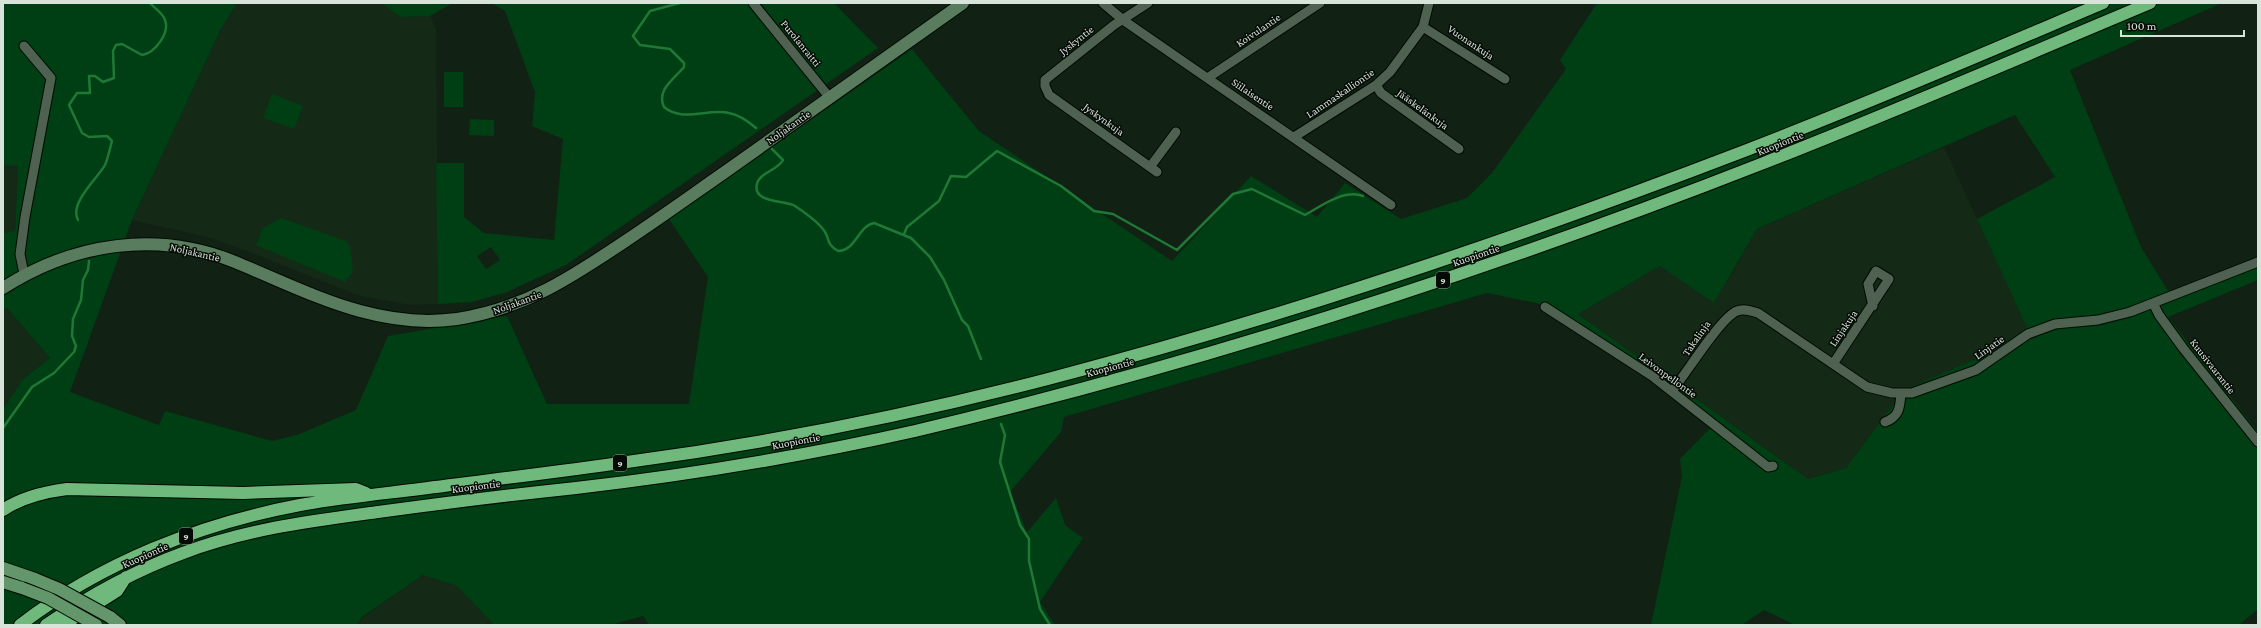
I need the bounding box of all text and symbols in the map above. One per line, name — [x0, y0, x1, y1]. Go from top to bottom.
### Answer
street label: Koivulantie — [1234, 11, 1283, 49]
scale bar — [2121, 12, 2244, 38]
street label: Purolanraitti — [779, 17, 823, 69]
text: 100 m — [2127, 19, 2157, 33]
street label: Vuonankuja — [1445, 22, 1496, 63]
street label: Jyskyntie — [1056, 23, 1096, 58]
street label: Lammaskalliontie — [1304, 66, 1376, 120]
street label: Siilaisentie — [1230, 76, 1276, 113]
street label: Jääskelänkuja — [1394, 86, 1451, 132]
street label: Jyskynkuja — [1080, 100, 1127, 139]
street label: Noljakantie — [764, 107, 813, 147]
street label: Kuopiontie — [1755, 128, 1805, 159]
street label: Noljakantie — [169, 240, 221, 265]
street label: Kuopiontie — [1451, 241, 1501, 270]
road number: 9 — [1436, 272, 1450, 288]
street label: Noljakantie — [491, 288, 543, 317]
street label: Linjakuja — [1827, 308, 1860, 349]
street label: Takalinja — [1679, 318, 1713, 359]
street label: Linjatie — [1972, 332, 2007, 362]
street label: Kuusivaarantie — [2188, 336, 2238, 396]
street label: Leivonpellontie — [1636, 350, 1699, 401]
street label: Kuopiontie — [1085, 355, 1136, 380]
street label: Kuopiontie — [771, 430, 821, 453]
road number: 9 — [613, 455, 627, 471]
street label: Kuopiontie — [451, 477, 501, 496]
road number: 9 — [179, 528, 193, 544]
street label: Kuopiontie — [120, 540, 170, 571]

